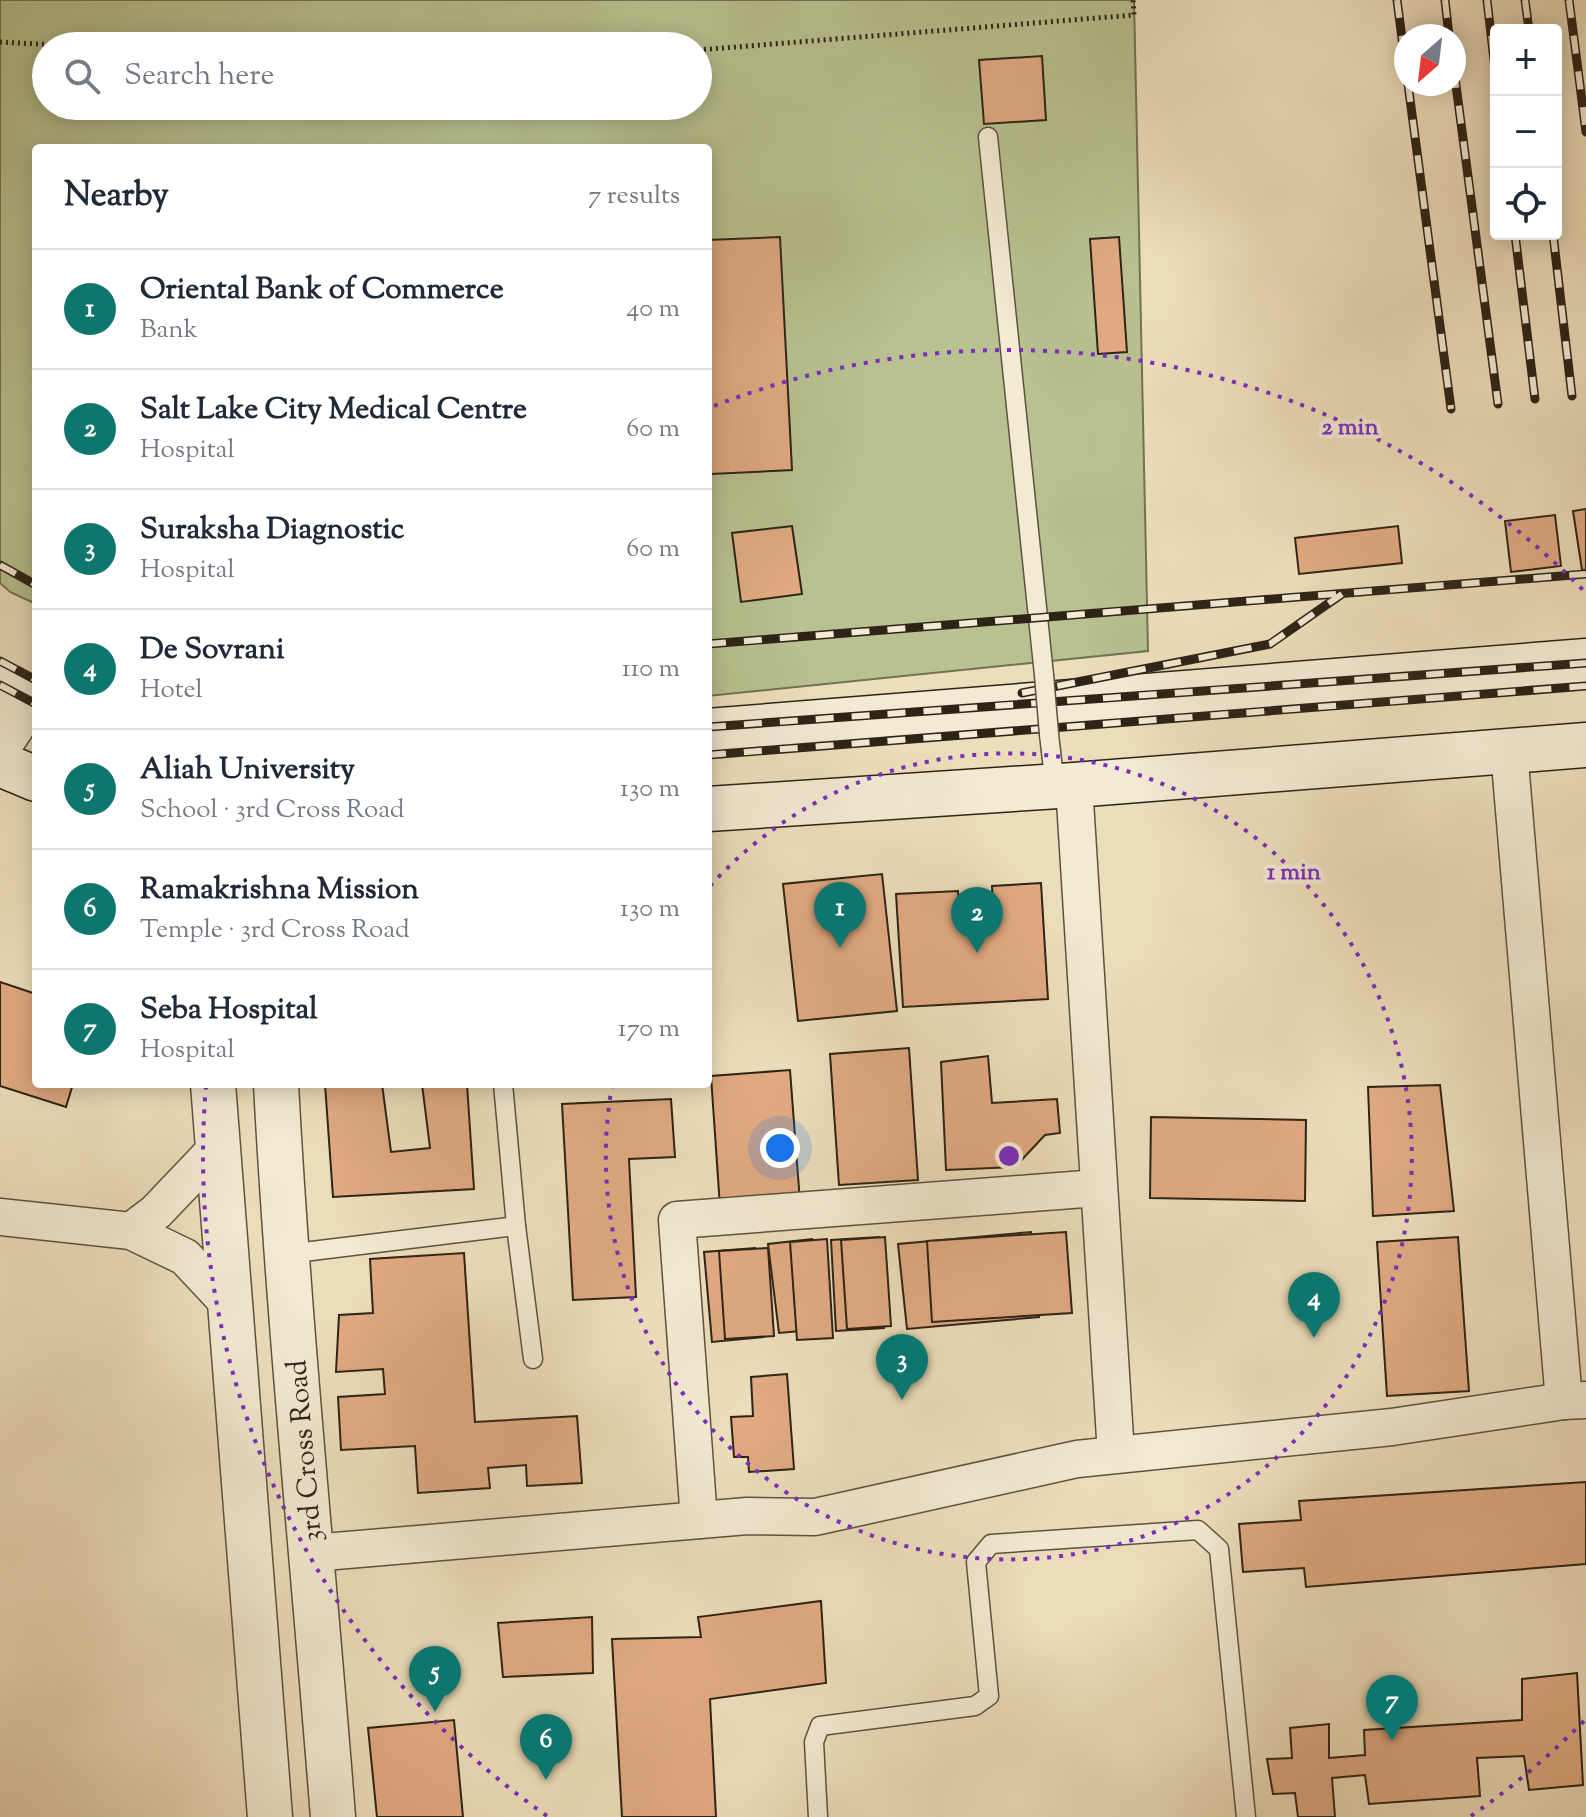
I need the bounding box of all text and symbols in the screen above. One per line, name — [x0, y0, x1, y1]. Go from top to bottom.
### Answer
north arrow — [1394, 24, 1466, 96]
map controls — [1490, 24, 1562, 240]
button: + — [1490, 24, 1562, 96]
search box — [32, 32, 712, 120]
icon: search — [60, 54, 104, 98]
text: Search here — [124, 55, 274, 98]
button: − — [1490, 96, 1562, 168]
button: locate — [1490, 168, 1562, 240]
text: Nearby — [64, 172, 169, 221]
text: 7 results — [588, 178, 680, 215]
text: Oriental Bank of Commerce — [140, 269, 504, 312]
text: 1 — [86, 291, 94, 328]
text: 40 m — [626, 291, 680, 328]
text: Bank — [140, 312, 198, 349]
text: Salt Lake City Medical Centre — [140, 389, 527, 432]
text: 2 — [84, 411, 96, 448]
text: 60 m — [626, 411, 680, 448]
text: 2 min — [1321, 411, 1379, 445]
text: Hospital — [140, 432, 235, 469]
text: Suraksha Diagnostic — [140, 509, 404, 552]
text: 3 — [85, 531, 95, 568]
text: 60 m — [626, 531, 680, 568]
text: Hospital — [140, 552, 235, 589]
text: De Sovrani — [140, 629, 285, 672]
text: 4 — [83, 651, 97, 688]
text: 110 m — [622, 651, 680, 688]
text: Hotel — [140, 672, 203, 709]
text: Aliah University — [140, 749, 355, 792]
text: 5 — [86, 771, 94, 808]
text: 130 m — [620, 771, 680, 808]
text: School · 3rd Cross Road — [140, 792, 405, 829]
text: 1 min — [1267, 856, 1322, 890]
text: Ramakrishna Mission — [140, 869, 419, 912]
pin: 1 — [814, 882, 866, 948]
pin: 2 — [951, 887, 1003, 953]
text: 6 — [84, 891, 96, 928]
text: 130 m — [620, 891, 680, 928]
text: Temple · 3rd Cross Road — [140, 912, 410, 949]
text: Seba Hospital — [140, 989, 318, 1032]
text: 7 — [83, 1011, 97, 1048]
text: 170 m — [618, 1011, 680, 1048]
text: Hospital — [140, 1032, 235, 1069]
your location — [760, 1128, 800, 1168]
centre of rings — [995, 1142, 1023, 1170]
pin: 4 — [1288, 1272, 1340, 1338]
pin: 3 — [876, 1334, 928, 1400]
street label: 3rd Cross Road — [278, 1358, 334, 1543]
pin: 5 — [409, 1646, 461, 1712]
pin: 7 — [1366, 1675, 1418, 1741]
pin: 6 — [520, 1714, 572, 1780]

